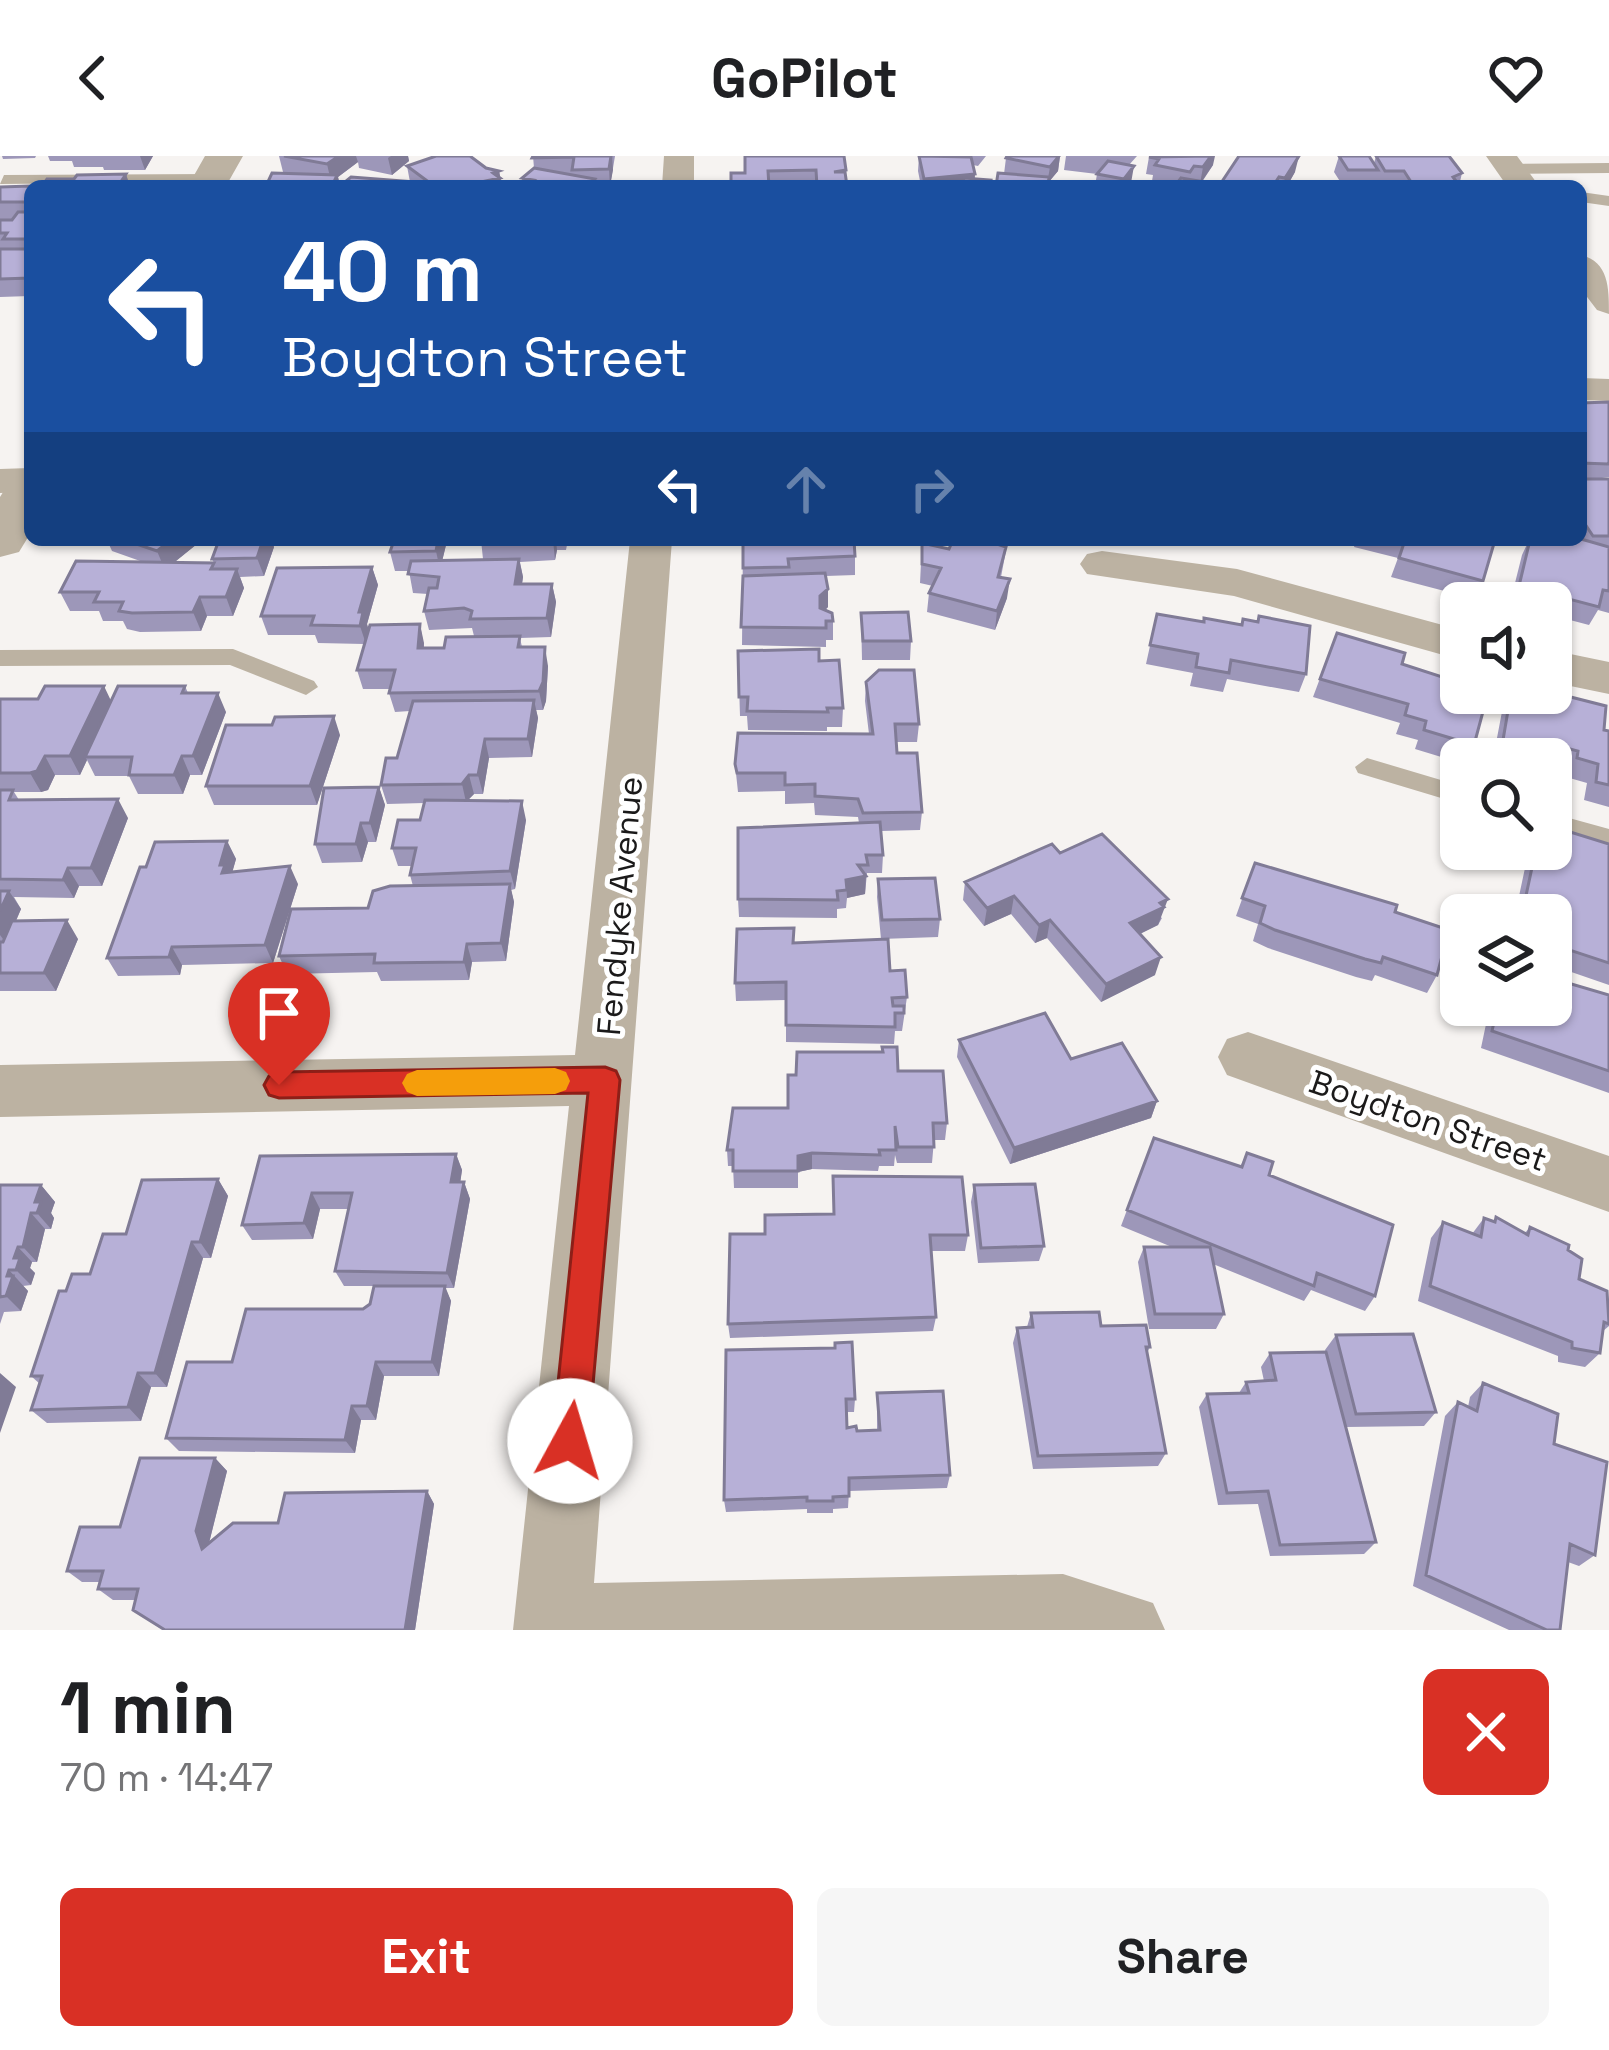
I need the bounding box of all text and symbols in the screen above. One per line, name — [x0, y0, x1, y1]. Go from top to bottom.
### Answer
text: GoPilot — [711, 44, 898, 113]
icon: back — [60, 45, 126, 111]
icon: heart — [1483, 45, 1549, 111]
text: 40 m — [282, 218, 483, 326]
icon: left — [84, 228, 240, 384]
text: Boydton Street — [282, 323, 688, 392]
icon: left — [647, 456, 713, 522]
icon: ahead — [773, 456, 839, 522]
icon: right — [899, 456, 965, 522]
map controls — [1440, 582, 1572, 1026]
button: sound — [1440, 582, 1572, 714]
button: search — [1440, 738, 1572, 870]
street label: Fendyke Avenue — [588, 775, 652, 1037]
button: layers — [1440, 894, 1572, 1026]
pin — [228, 962, 330, 1085]
icon: arrive — [246, 980, 312, 1046]
street label: Boydton Street — [1304, 1061, 1552, 1181]
position arrow — [507, 1378, 633, 1504]
text: 1 min — [60, 1662, 236, 1754]
button: close — [1423, 1669, 1549, 1795]
text: 70 m · 14:47 — [60, 1753, 273, 1802]
button: Exit — [60, 1888, 793, 2026]
button: Share — [817, 1888, 1549, 2026]

